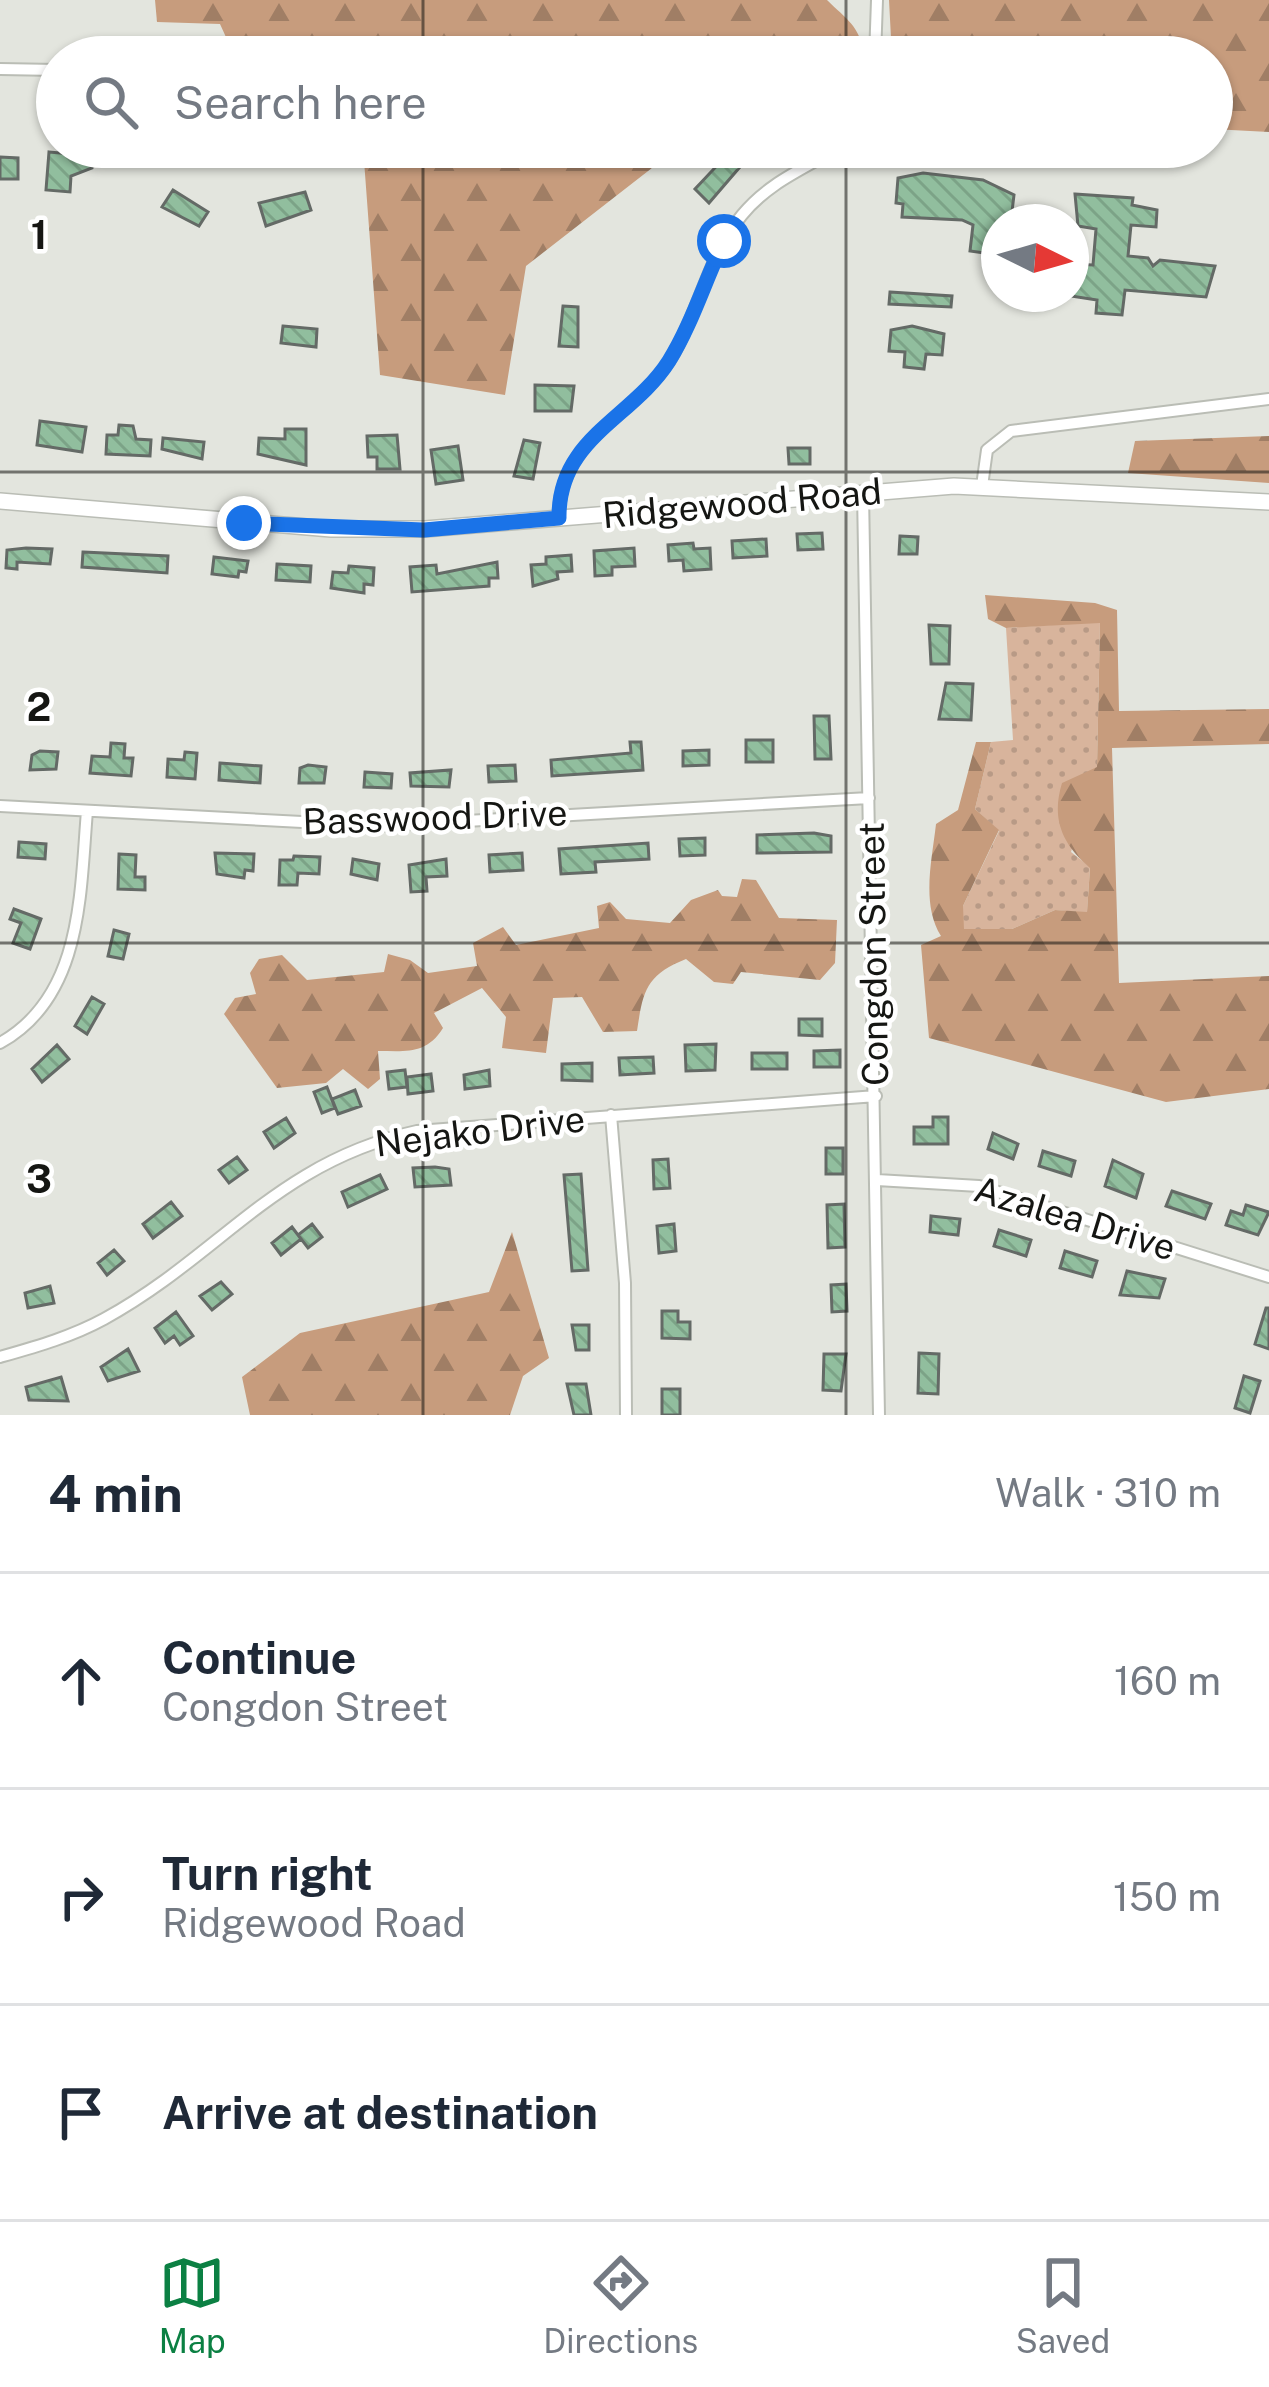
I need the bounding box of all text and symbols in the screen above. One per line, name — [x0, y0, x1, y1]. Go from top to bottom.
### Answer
search box — [36, 36, 1233, 168]
icon: search — [78, 69, 144, 135]
text: Search here — [174, 76, 427, 129]
north arrow — [981, 204, 1089, 312]
text: 1 — [31, 212, 47, 258]
route start — [697, 214, 751, 268]
street label: Ridgewood Road — [601, 470, 883, 536]
route end — [217, 496, 271, 550]
text: 2 — [27, 684, 51, 730]
street label: Basswood Drive — [302, 791, 568, 843]
street label: Congdon Street — [850, 822, 896, 1086]
street label: Nejako Drive — [373, 1097, 587, 1165]
text: 3 — [26, 1156, 52, 1202]
street label: Azalea Drive — [969, 1168, 1181, 1268]
text: 4 min — [48, 1464, 183, 1523]
text: Walk · 310 m — [995, 1470, 1221, 1516]
text: Continue — [162, 1631, 356, 1684]
icon: ahead — [48, 1648, 114, 1714]
text: 160 m — [1114, 1658, 1221, 1704]
text: Congdon Street — [162, 1684, 448, 1730]
text: Turn right — [162, 1847, 373, 1900]
icon: right — [48, 1864, 114, 1930]
text: 150 m — [1113, 1874, 1221, 1920]
text: Ridgewood Road — [162, 1900, 466, 1946]
icon: arrive — [48, 2080, 114, 2146]
text: Arrive at destination — [162, 2086, 598, 2139]
tab: Map — [159, 2250, 226, 2360]
tab: Directions — [543, 2250, 698, 2360]
tab: Saved — [1016, 2250, 1110, 2360]

